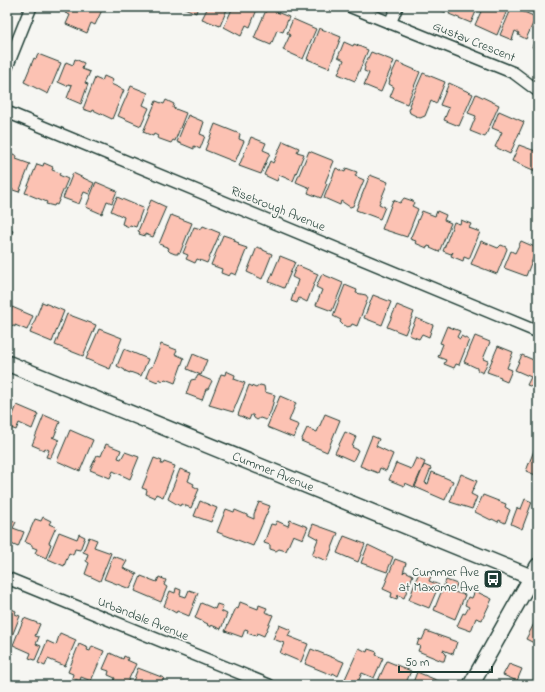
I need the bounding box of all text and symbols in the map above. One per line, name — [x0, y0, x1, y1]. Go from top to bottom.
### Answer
street label: Gustav Crescent — [430, 17, 519, 67]
street label: Risebrough Avenue — [227, 181, 328, 238]
street label: Cummer Avenue — [229, 447, 317, 497]
place label: Cummer Ave at Maxome Ave — [399, 563, 479, 597]
bus stop icon: Cummer Ave at Maxome Ave — [482, 568, 504, 590]
street label: Urbandale Avenue — [94, 592, 192, 646]
scale bar — [399, 648, 492, 674]
text: 50 m — [405, 654, 429, 672]

